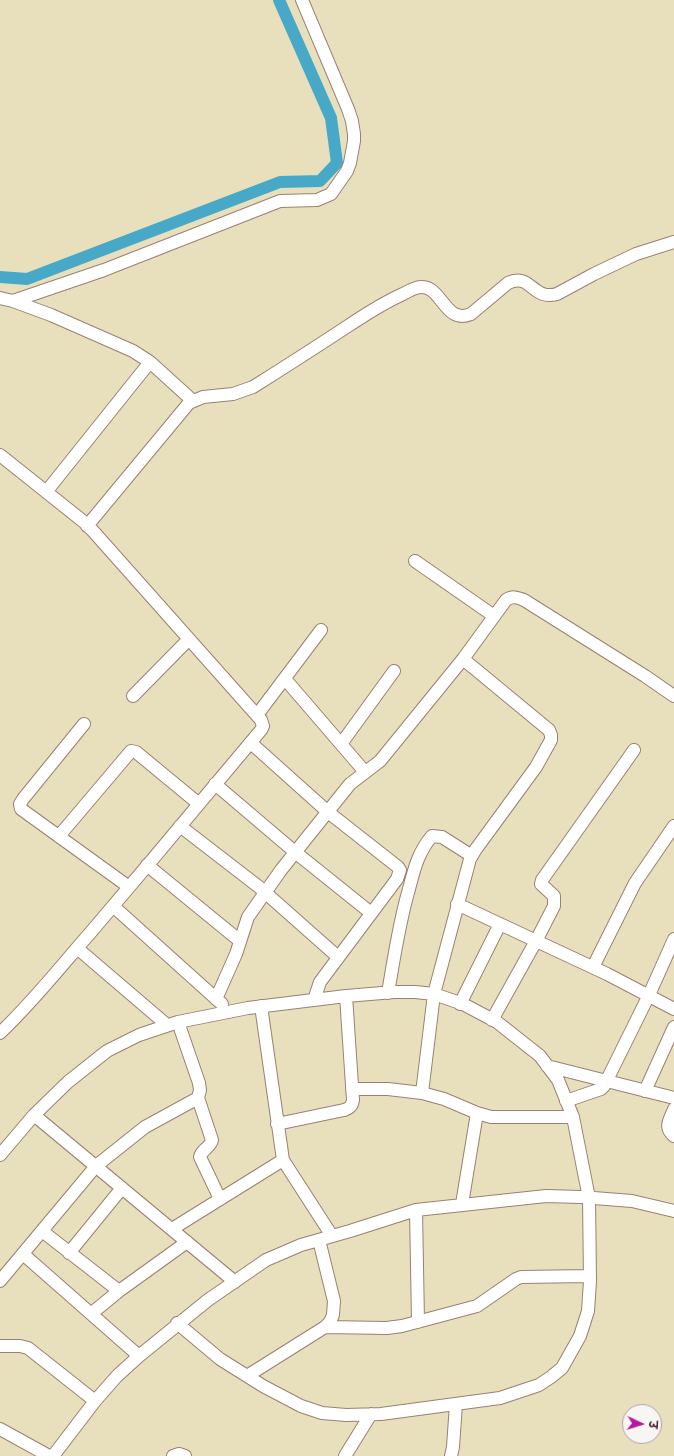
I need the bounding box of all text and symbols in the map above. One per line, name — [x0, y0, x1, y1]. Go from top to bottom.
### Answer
north arrow — [622, 1404, 662, 1444]
text: उ — [646, 1421, 660, 1429]

